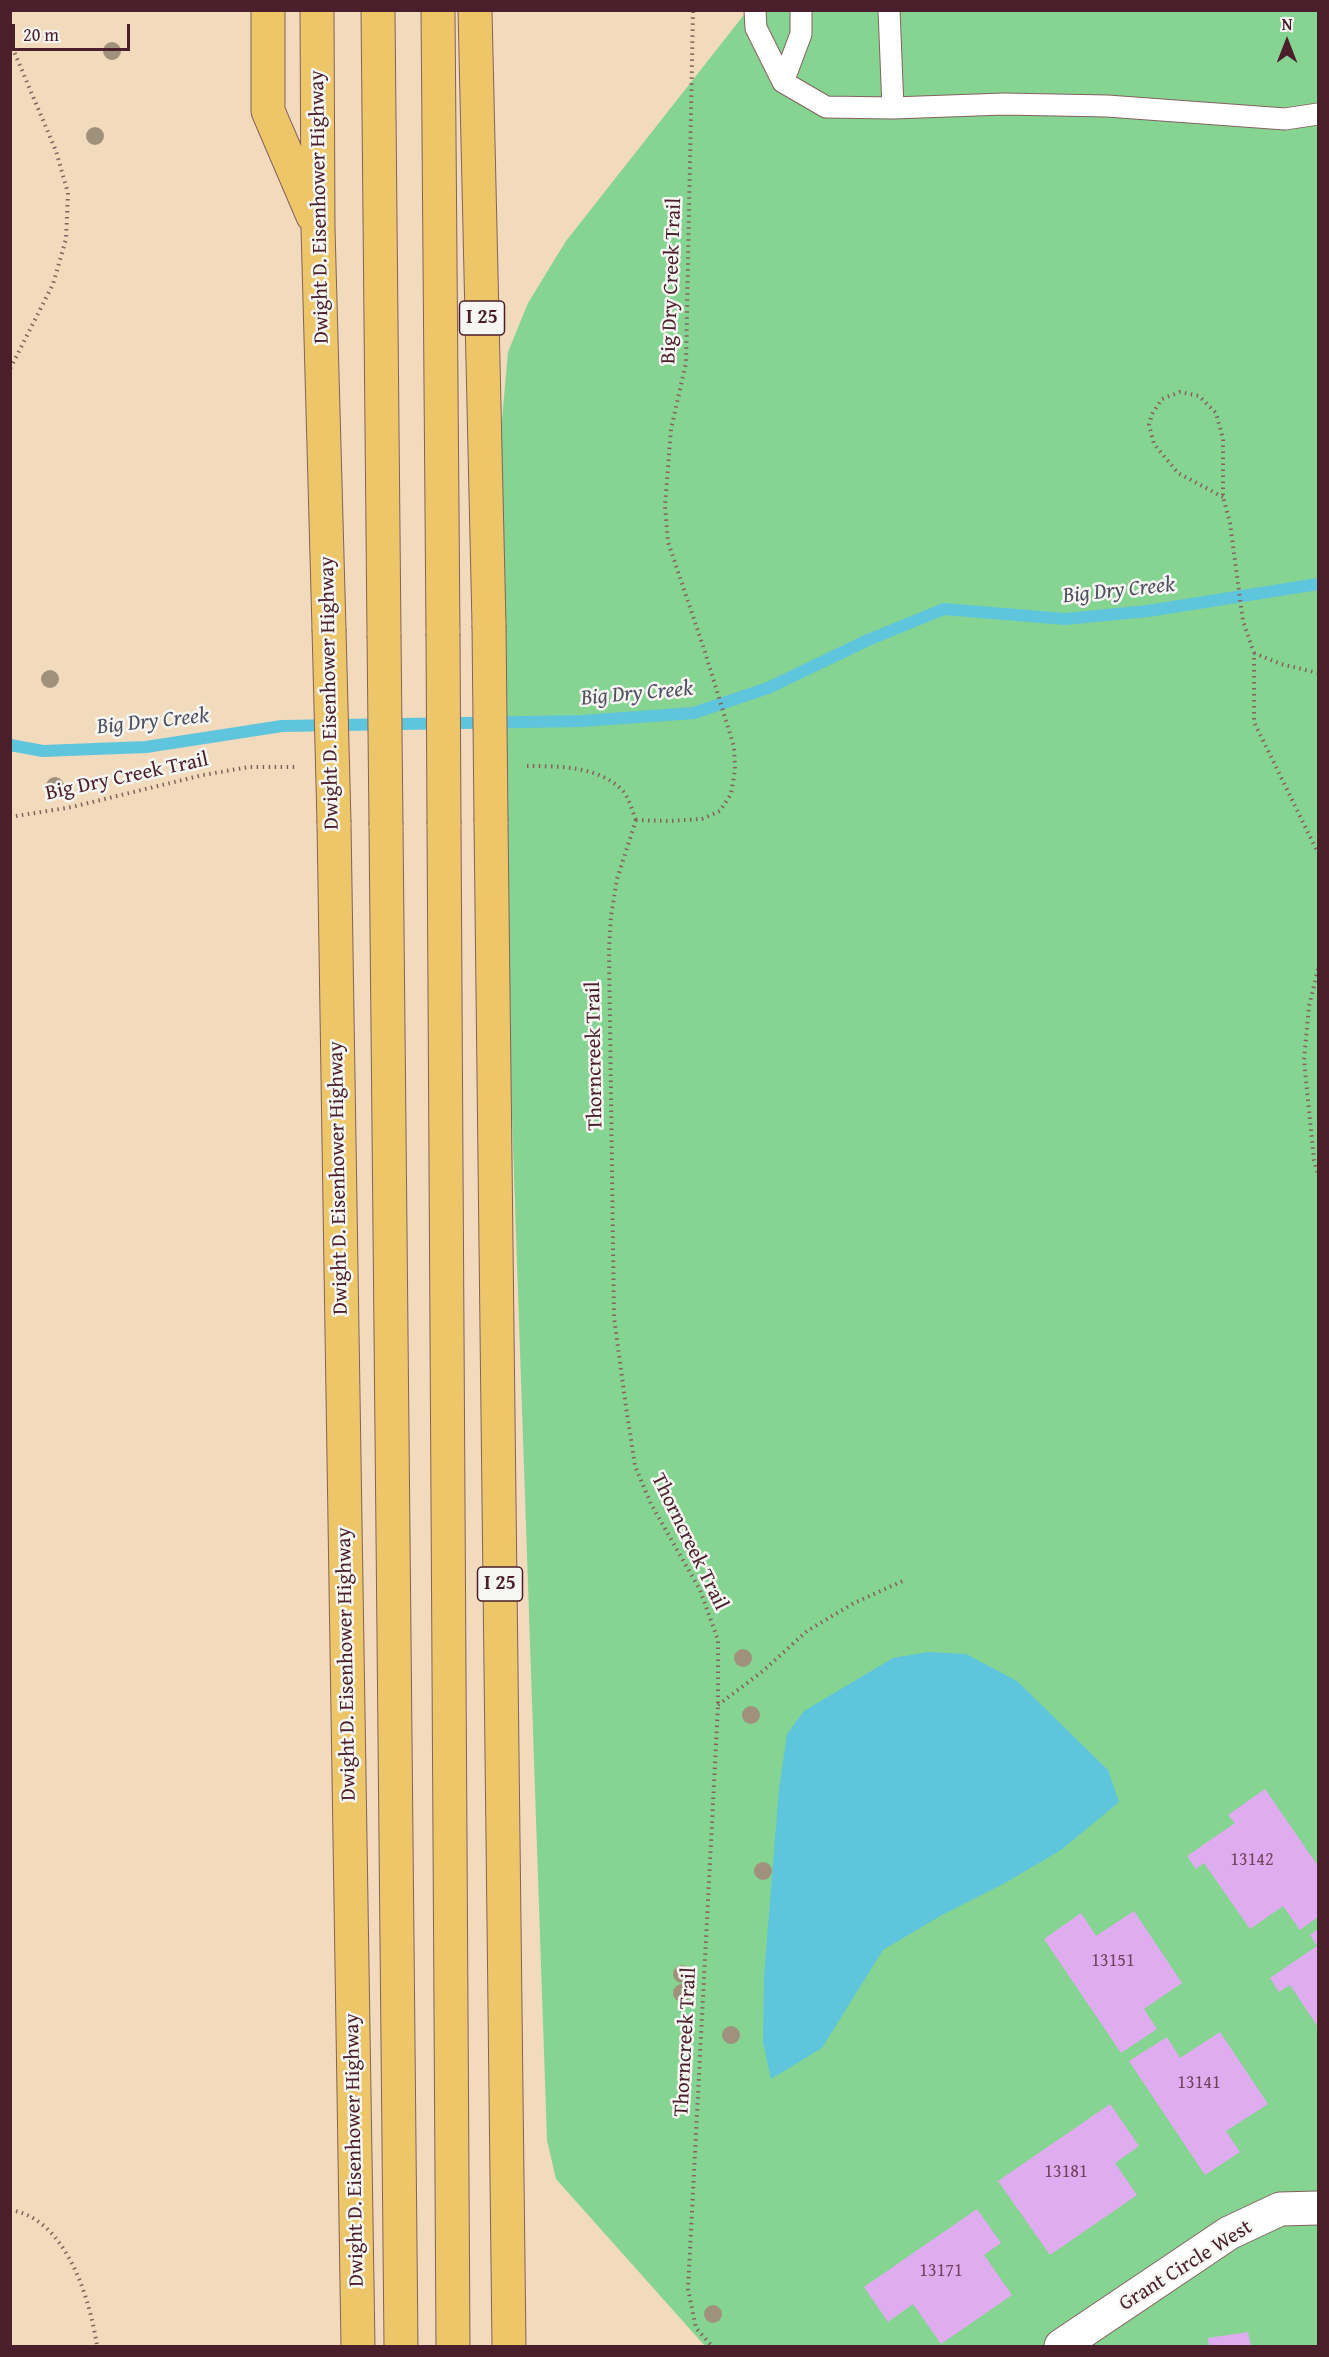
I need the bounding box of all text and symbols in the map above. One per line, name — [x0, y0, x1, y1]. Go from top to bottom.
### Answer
scale bar — [15, 12, 134, 50]
north arrow — [1257, 12, 1317, 72]
text: N — [1282, 12, 1292, 36]
text: 20 m — [23, 21, 59, 48]
street label: Dwight D. Eisenhower Highway — [305, 70, 335, 344]
street label: Big Dry Creek Trail — [657, 198, 687, 364]
road number: I 25 — [460, 301, 504, 335]
street label: Dwight D. Eisenhower Highway — [315, 556, 345, 830]
water label: Big Dry Creek — [1062, 572, 1176, 610]
water label: Big Dry Creek — [580, 676, 694, 712]
water label: Big Dry Creek — [96, 703, 210, 741]
street label: Big Dry Creek Trail — [43, 747, 211, 807]
street label: Thorncreek Trail — [581, 981, 609, 1131]
street label: Dwight D. Eisenhower Highway — [324, 1041, 354, 1315]
street label: Thorncreek Trail — [645, 1469, 733, 1615]
street label: Dwight D. Eisenhower Highway — [332, 1527, 362, 1801]
road number: I 25 — [478, 1567, 522, 1601]
house number: 13142 — [1230, 1849, 1274, 1871]
house number: 13151 — [1091, 1950, 1135, 1972]
street label: Thorncreek Trail — [670, 1967, 702, 2117]
street label: Dwight D. Eisenhower Highway — [340, 2013, 370, 2287]
house number: 13141 — [1177, 2072, 1221, 2094]
house number: 13181 — [1044, 2161, 1088, 2183]
street label: Grant Circle West — [1115, 2215, 1257, 2317]
house number: 13171 — [919, 2260, 963, 2282]

